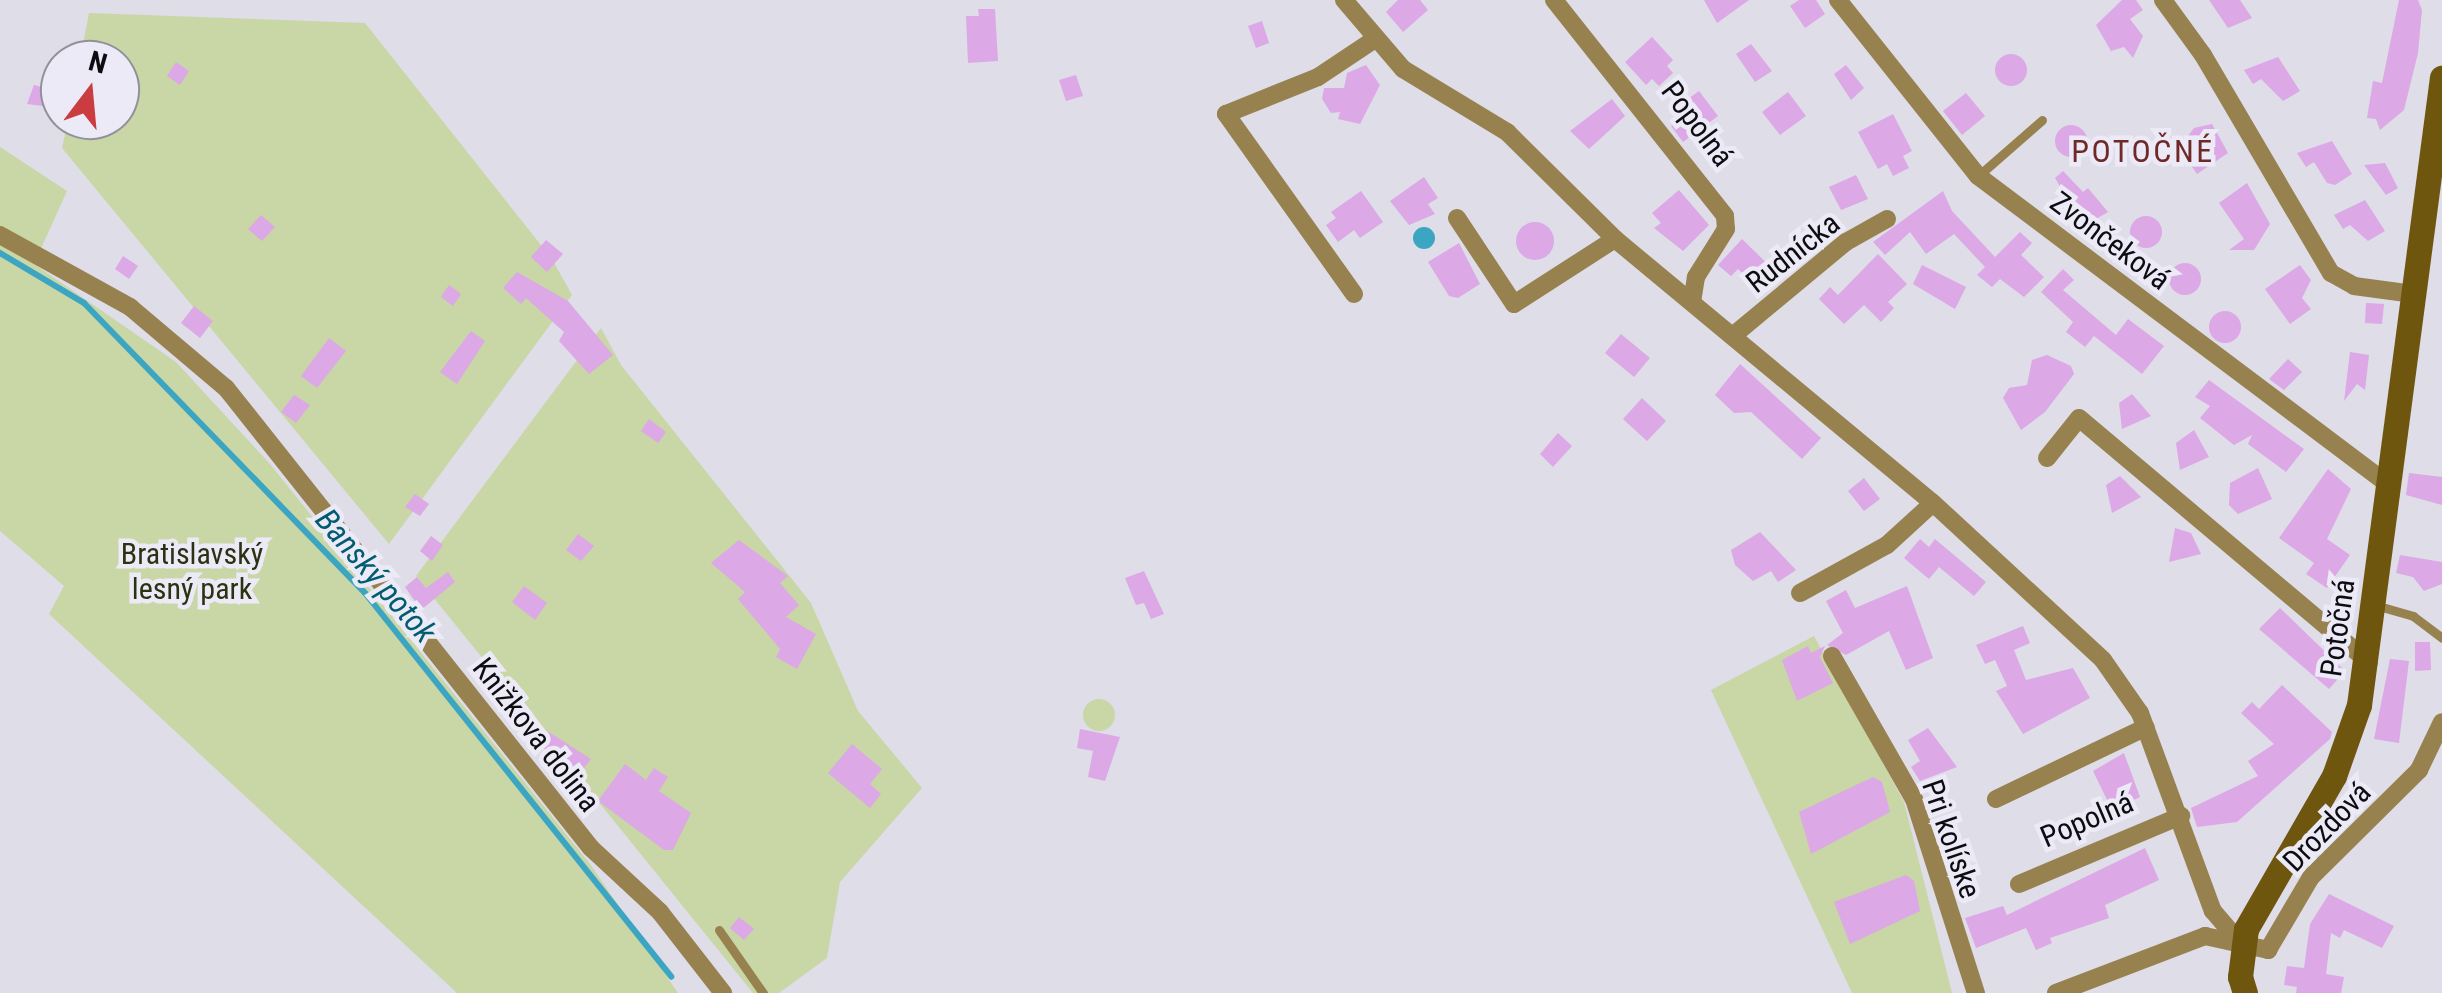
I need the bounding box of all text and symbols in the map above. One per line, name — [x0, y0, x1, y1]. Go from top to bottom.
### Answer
north arrow — [40, 40, 140, 140]
text: N — [85, 44, 111, 81]
street label: Popolná — [1653, 74, 1741, 174]
district label: POTOČNÉ — [2071, 132, 2215, 170]
street label: Zvončeková — [2043, 184, 2177, 298]
street label: Rudnícka — [1739, 205, 1847, 301]
water label: Banský potok — [308, 501, 444, 651]
park label: Bratislavský lesný park — [121, 536, 263, 606]
street label: Potočná — [2313, 577, 2363, 679]
street label: Knižkova dolina — [465, 651, 607, 819]
street label: Pri kolíske — [1914, 775, 1988, 903]
street label: Drozdová — [2276, 775, 2378, 879]
street label: Popolná — [2035, 784, 2139, 856]

